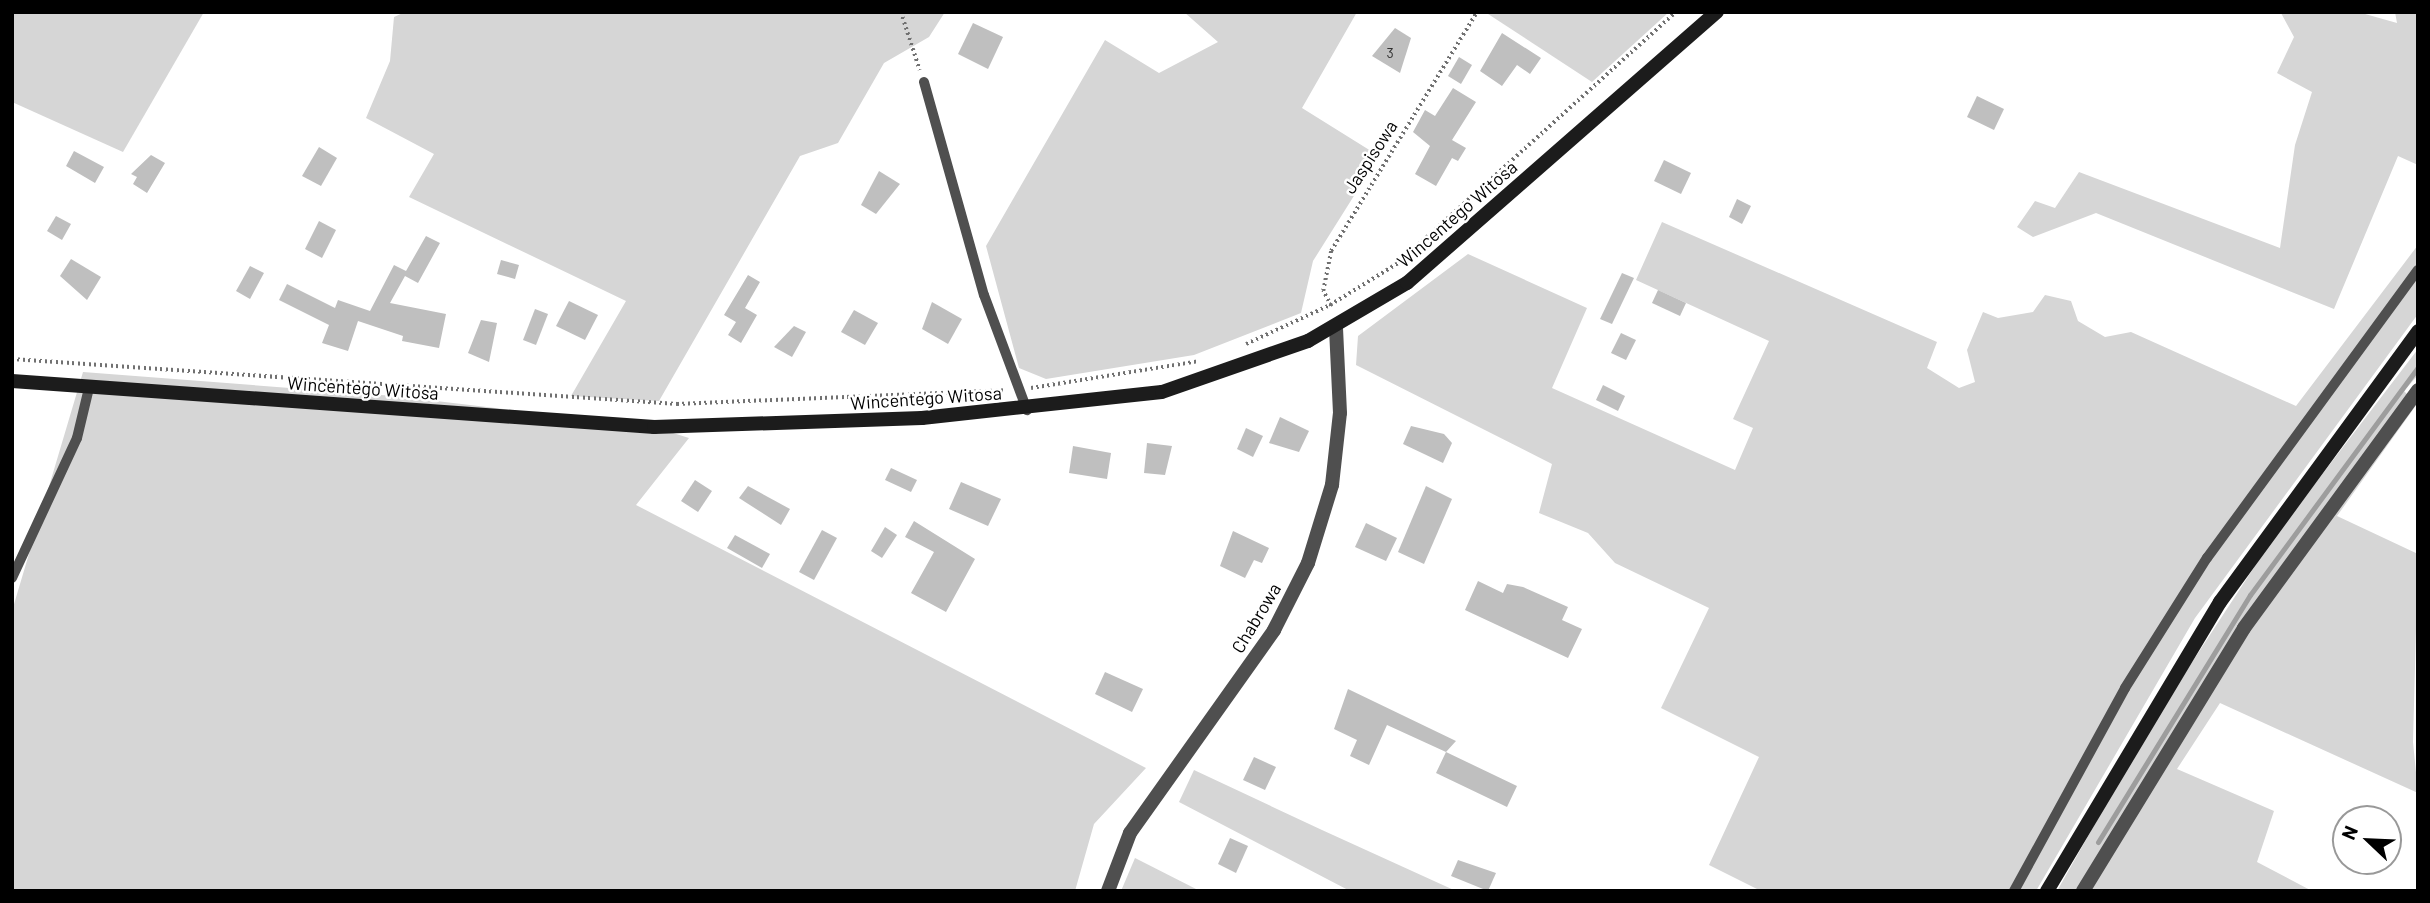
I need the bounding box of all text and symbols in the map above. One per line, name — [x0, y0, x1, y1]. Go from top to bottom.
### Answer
house number: 3 — [1386, 45, 1394, 61]
street label: Jaspisowa — [1338, 116, 1402, 198]
street label: Wincentego Witosa — [1393, 156, 1521, 272]
street label: Wincentego Witosa — [287, 372, 439, 404]
street label: Wincentego Witosa — [850, 382, 1002, 414]
street label: Chabrowa — [1227, 579, 1285, 657]
north arrow — [2332, 805, 2402, 875]
text: N — [2336, 822, 2362, 843]

